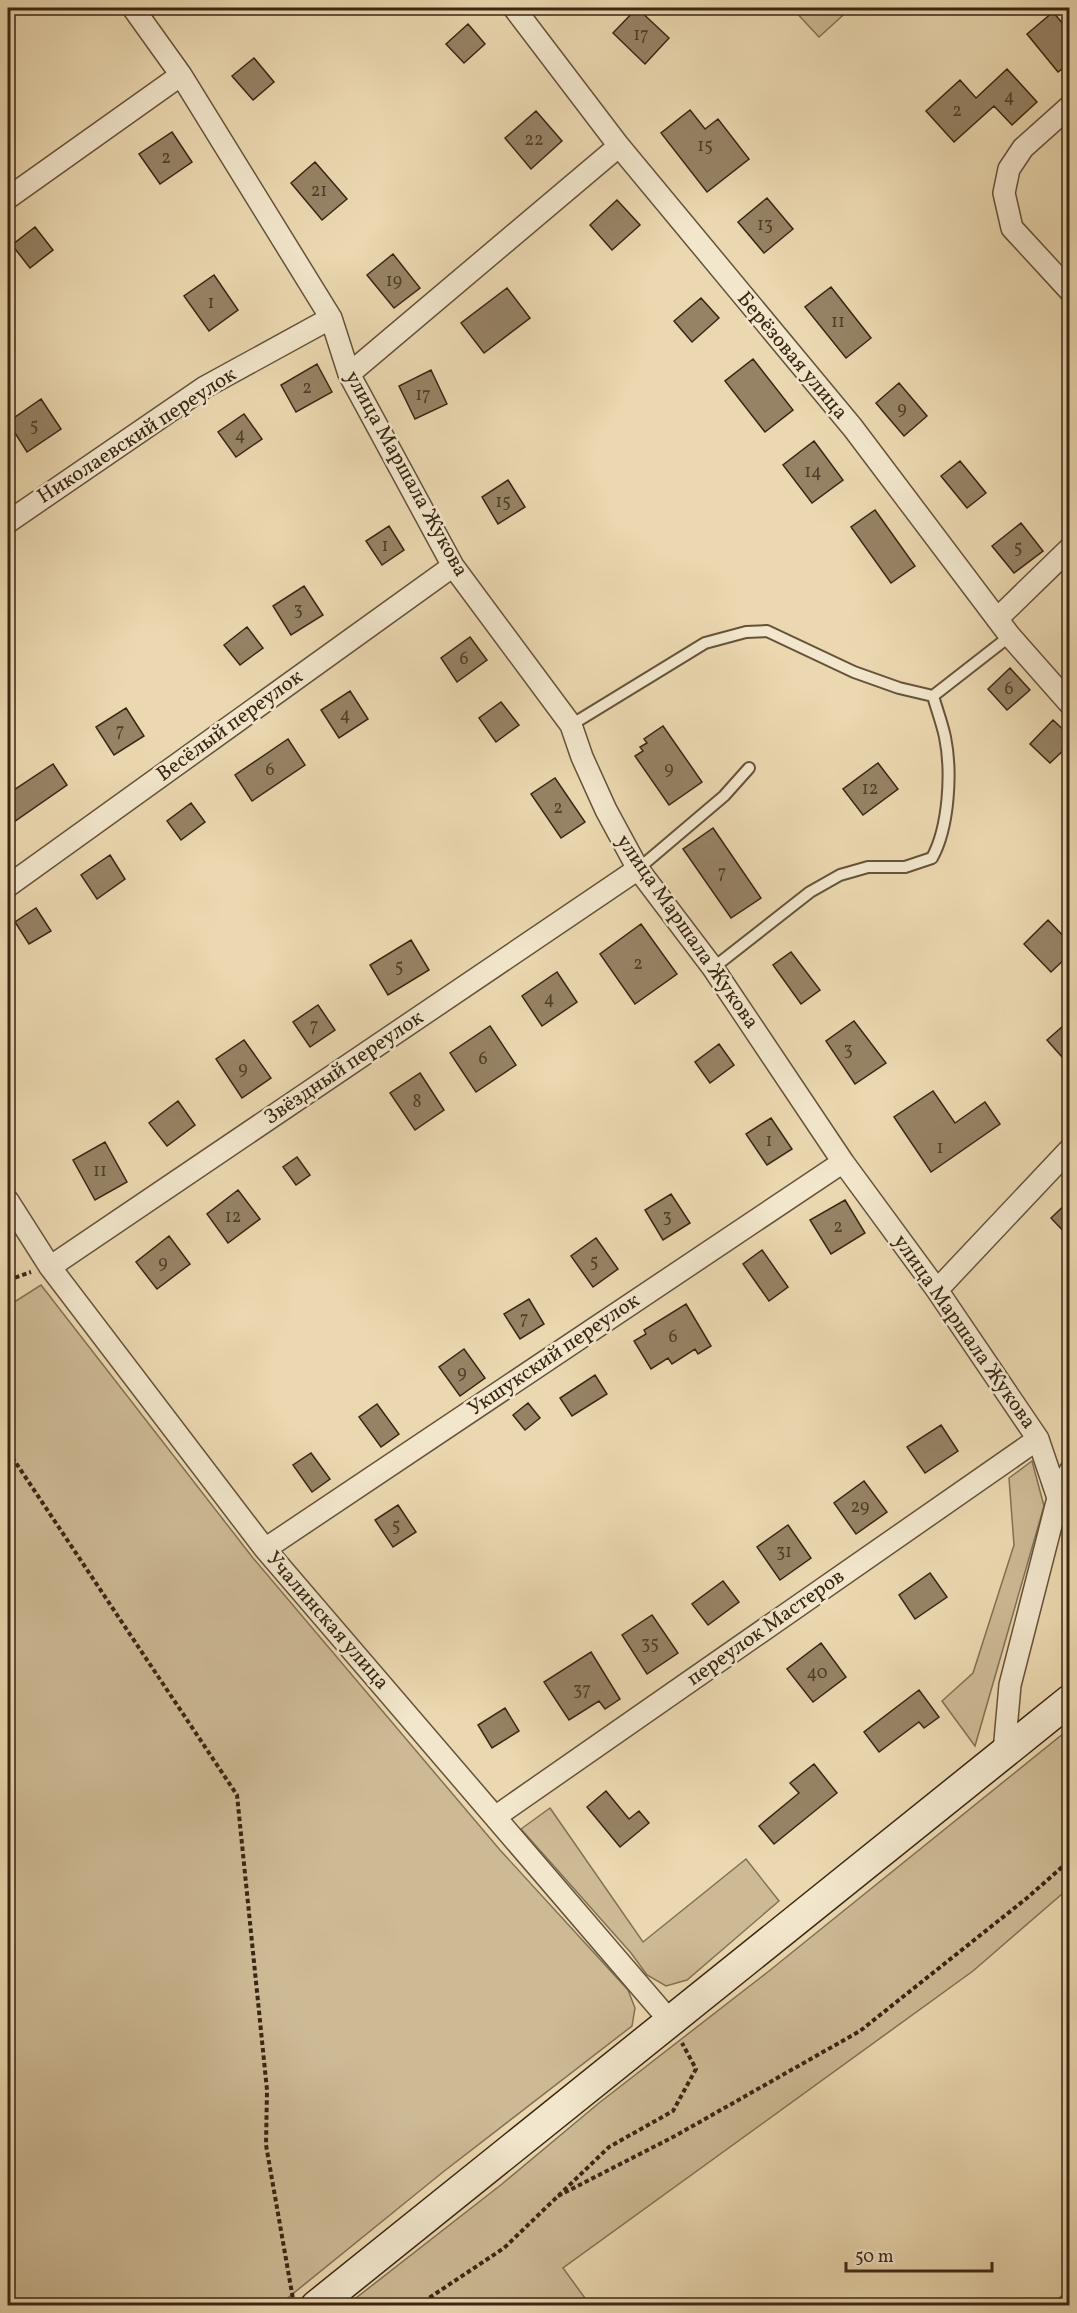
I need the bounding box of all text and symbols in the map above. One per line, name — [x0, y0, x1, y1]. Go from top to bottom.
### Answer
house number: 17 — [633, 23, 649, 48]
house number: 4 — [1004, 85, 1014, 110]
house number: 2 — [952, 99, 962, 124]
house number: 22 — [524, 128, 544, 153]
house number: 15 — [697, 134, 713, 159]
house number: 2 — [161, 146, 171, 171]
house number: 21 — [311, 179, 327, 204]
house number: 13 — [757, 213, 773, 238]
house number: 19 — [386, 269, 402, 294]
street label: Берёзовая улица — [730, 286, 854, 426]
house number: 1 — [208, 291, 214, 316]
house number: 11 — [831, 310, 845, 335]
street label: Николаевский переулок — [32, 361, 242, 511]
street label: улица Маршала Жукова — [337, 366, 475, 582]
house number: 2 — [302, 376, 312, 401]
house number: 17 — [415, 383, 431, 408]
house number: 9 — [897, 397, 907, 422]
house number: 5 — [30, 414, 38, 439]
house number: 4 — [235, 423, 245, 448]
house number: 14 — [804, 460, 822, 485]
house number: 15 — [495, 490, 511, 515]
house number: 1 — [382, 534, 388, 559]
house number: 5 — [1014, 536, 1022, 561]
house number: 3 — [293, 598, 303, 623]
house number: 6 — [459, 647, 469, 672]
street label: Весёлый переулок — [151, 663, 309, 789]
house number: 6 — [1004, 677, 1014, 702]
house number: 4 — [340, 703, 350, 728]
house number: 7 — [116, 719, 124, 744]
house number: 9 — [664, 757, 674, 782]
house number: 6 — [265, 758, 275, 783]
house number: 12 — [862, 777, 878, 802]
house number: 2 — [553, 796, 563, 821]
street label: улица Маршала Жукова — [609, 829, 765, 1035]
house number: 7 — [718, 861, 726, 886]
house number: 2 — [633, 952, 643, 977]
house number: 5 — [395, 955, 403, 980]
house number: 4 — [544, 987, 554, 1012]
street label: Звёздный переулок — [259, 1004, 429, 1132]
house number: 7 — [310, 1014, 318, 1039]
house number: 3 — [843, 1038, 853, 1063]
house number: 6 — [478, 1047, 488, 1072]
house number: 9 — [238, 1057, 248, 1082]
house number: 8 — [412, 1090, 422, 1115]
house number: 1 — [766, 1129, 772, 1154]
house number: 1 — [937, 1136, 943, 1161]
house number: 11 — [93, 1159, 107, 1184]
house number: 12 — [225, 1205, 241, 1230]
house number: 3 — [662, 1205, 672, 1230]
house number: 2 — [833, 1215, 843, 1240]
street label: улица Маршала Жукова — [886, 1229, 1042, 1435]
house number: 5 — [590, 1250, 598, 1275]
house number: 9 — [158, 1251, 168, 1276]
street label: Укшукский переулок — [462, 1287, 646, 1423]
house number: 7 — [520, 1307, 528, 1332]
house number: 6 — [668, 1325, 678, 1350]
house number: 9 — [457, 1361, 467, 1386]
house number: 29 — [851, 1495, 869, 1520]
house number: 5 — [392, 1514, 400, 1539]
house number: 31 — [776, 1540, 792, 1565]
street label: Учалинская улица — [259, 1545, 395, 1697]
street label: переулок Мастеров — [681, 1563, 851, 1693]
house number: 35 — [641, 1632, 659, 1657]
house number: 40 — [806, 1661, 828, 1686]
house number: 37 — [573, 1678, 591, 1703]
scale bar — [846, 2235, 992, 2273]
text: 50 m — [855, 2245, 894, 2270]

